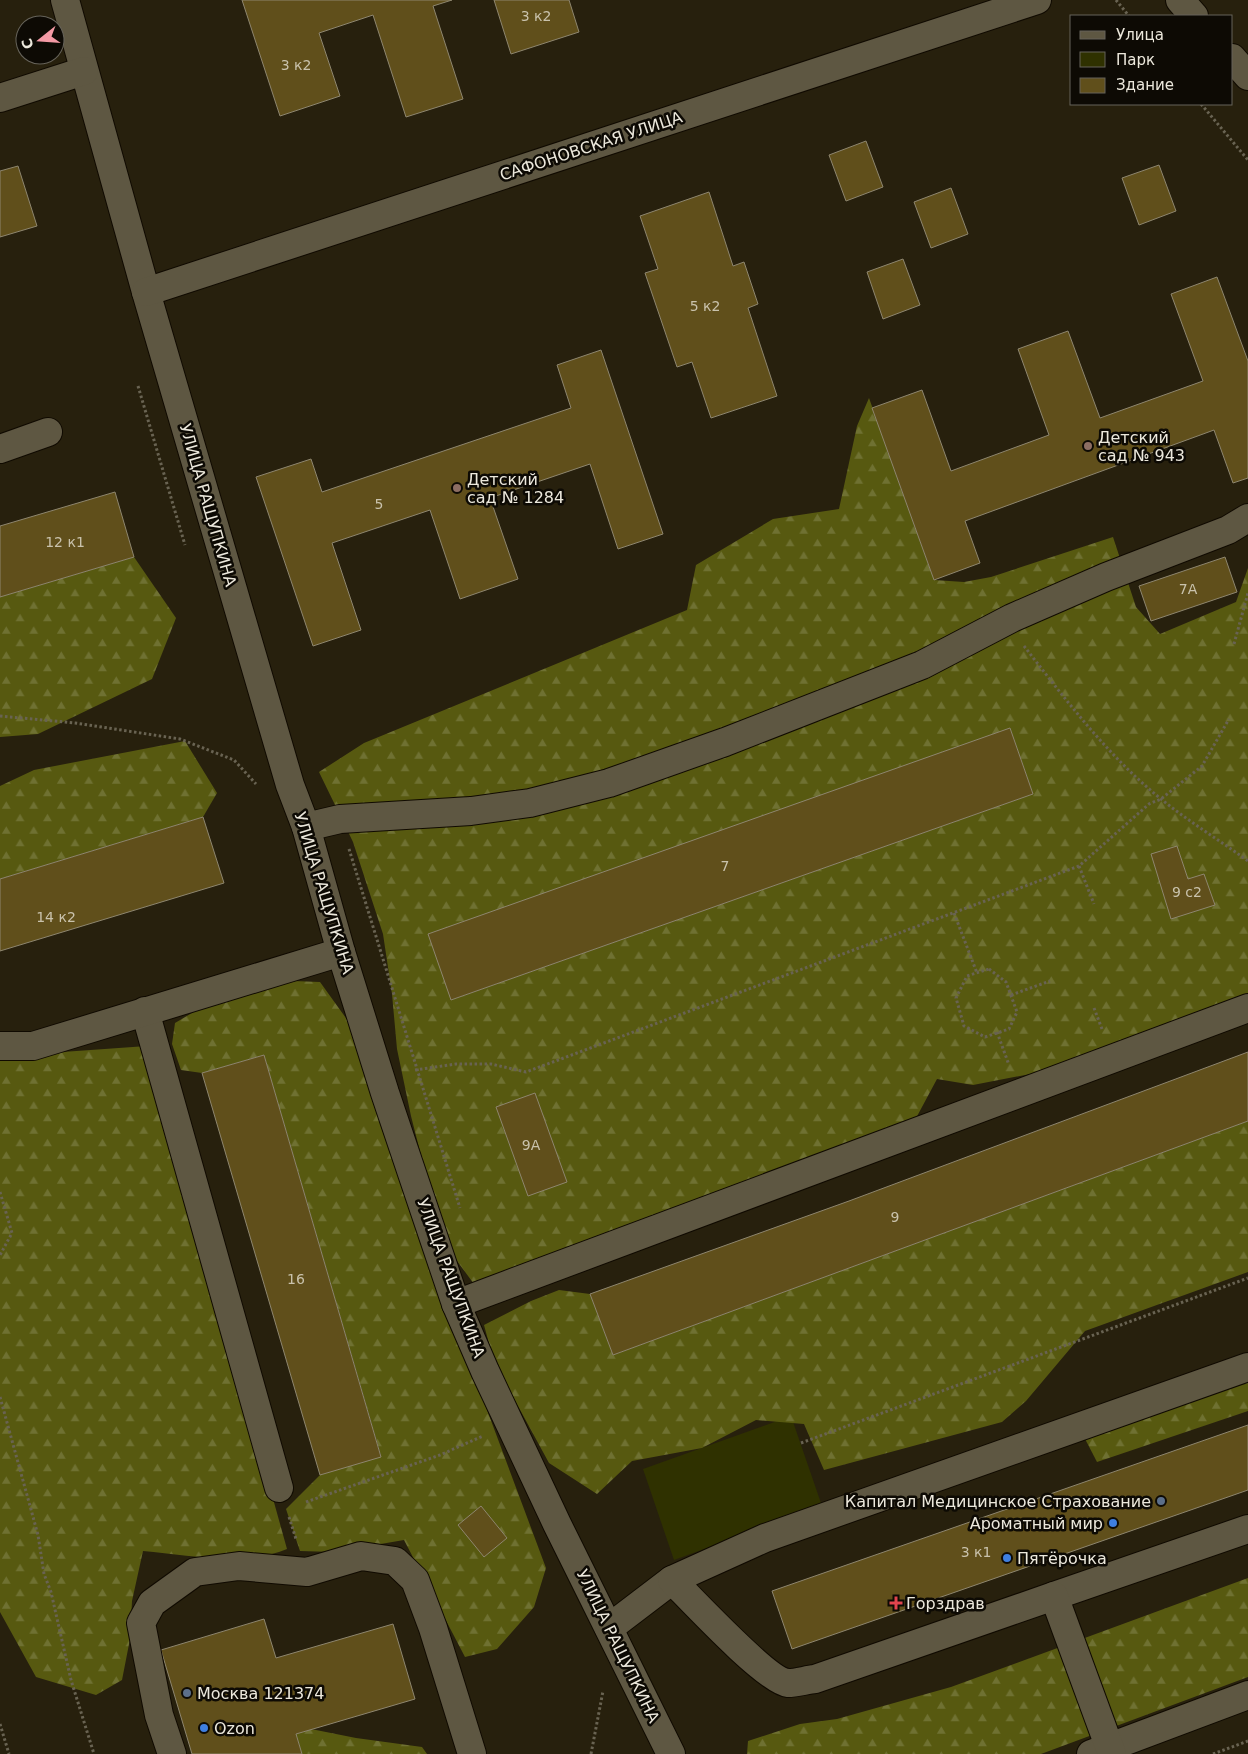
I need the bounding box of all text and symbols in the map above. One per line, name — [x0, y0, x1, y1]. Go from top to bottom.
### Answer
house number: 3 к2 — [521, 8, 551, 24]
north arrow — [15, 15, 65, 65]
legend — [1070, 15, 1233, 105]
text: Улица — [1116, 26, 1164, 44]
text: С — [18, 37, 37, 51]
text: Парк — [1116, 51, 1155, 69]
house number: 3 к2 — [281, 57, 311, 73]
text: Здание — [1116, 76, 1174, 94]
street label: САФОНОВСКАЯ УЛИЦА — [497, 107, 685, 185]
house number: 5 к2 — [690, 298, 720, 314]
street label: УЛИЦА РАЩУПКИНА — [176, 421, 240, 589]
place label: Детский сад № 943 — [1098, 428, 1185, 465]
marker: Детский сад № 943 — [1082, 440, 1094, 452]
place label: Детский сад № 1284 — [467, 470, 564, 507]
marker: Детский сад № 1284 — [451, 482, 463, 494]
house number: 5 — [375, 496, 383, 512]
house number: 12 к1 — [45, 534, 85, 550]
house number: 7А — [1179, 581, 1198, 597]
street label: УЛИЦА РАЩУПКИНА — [290, 810, 358, 976]
house number: 7 — [721, 858, 729, 874]
house number: 9 с2 — [1172, 884, 1202, 900]
house number: 14 к2 — [36, 909, 76, 925]
house number: 9А — [522, 1137, 541, 1153]
street label: УЛИЦА РАЩУПКИНА — [413, 1196, 489, 1360]
house number: 9 — [891, 1209, 899, 1225]
house number: 16 — [287, 1271, 305, 1287]
place label: Капитал Медицинское Страхование — [845, 1492, 1151, 1511]
marker: Капитал Медицинское Страхование — [1155, 1495, 1167, 1507]
place label: Ароматный мир — [970, 1514, 1103, 1533]
marker: Ароматный мир — [1107, 1517, 1119, 1529]
house number: 3 к1 — [961, 1544, 991, 1560]
place label: Пятёрочка — [1017, 1549, 1107, 1568]
marker: Пятёрочка — [1001, 1552, 1013, 1564]
street label: УЛИЦА РАЩУПКИНА — [573, 1566, 663, 1726]
place label: Горздрав — [906, 1594, 985, 1613]
marker: Горздрав — [890, 1597, 902, 1609]
place label: Москва 121374 — [197, 1684, 324, 1703]
marker: Москва 121374 — [181, 1687, 193, 1699]
place label: Ozon — [214, 1719, 255, 1738]
marker: Ozon — [198, 1722, 210, 1734]

